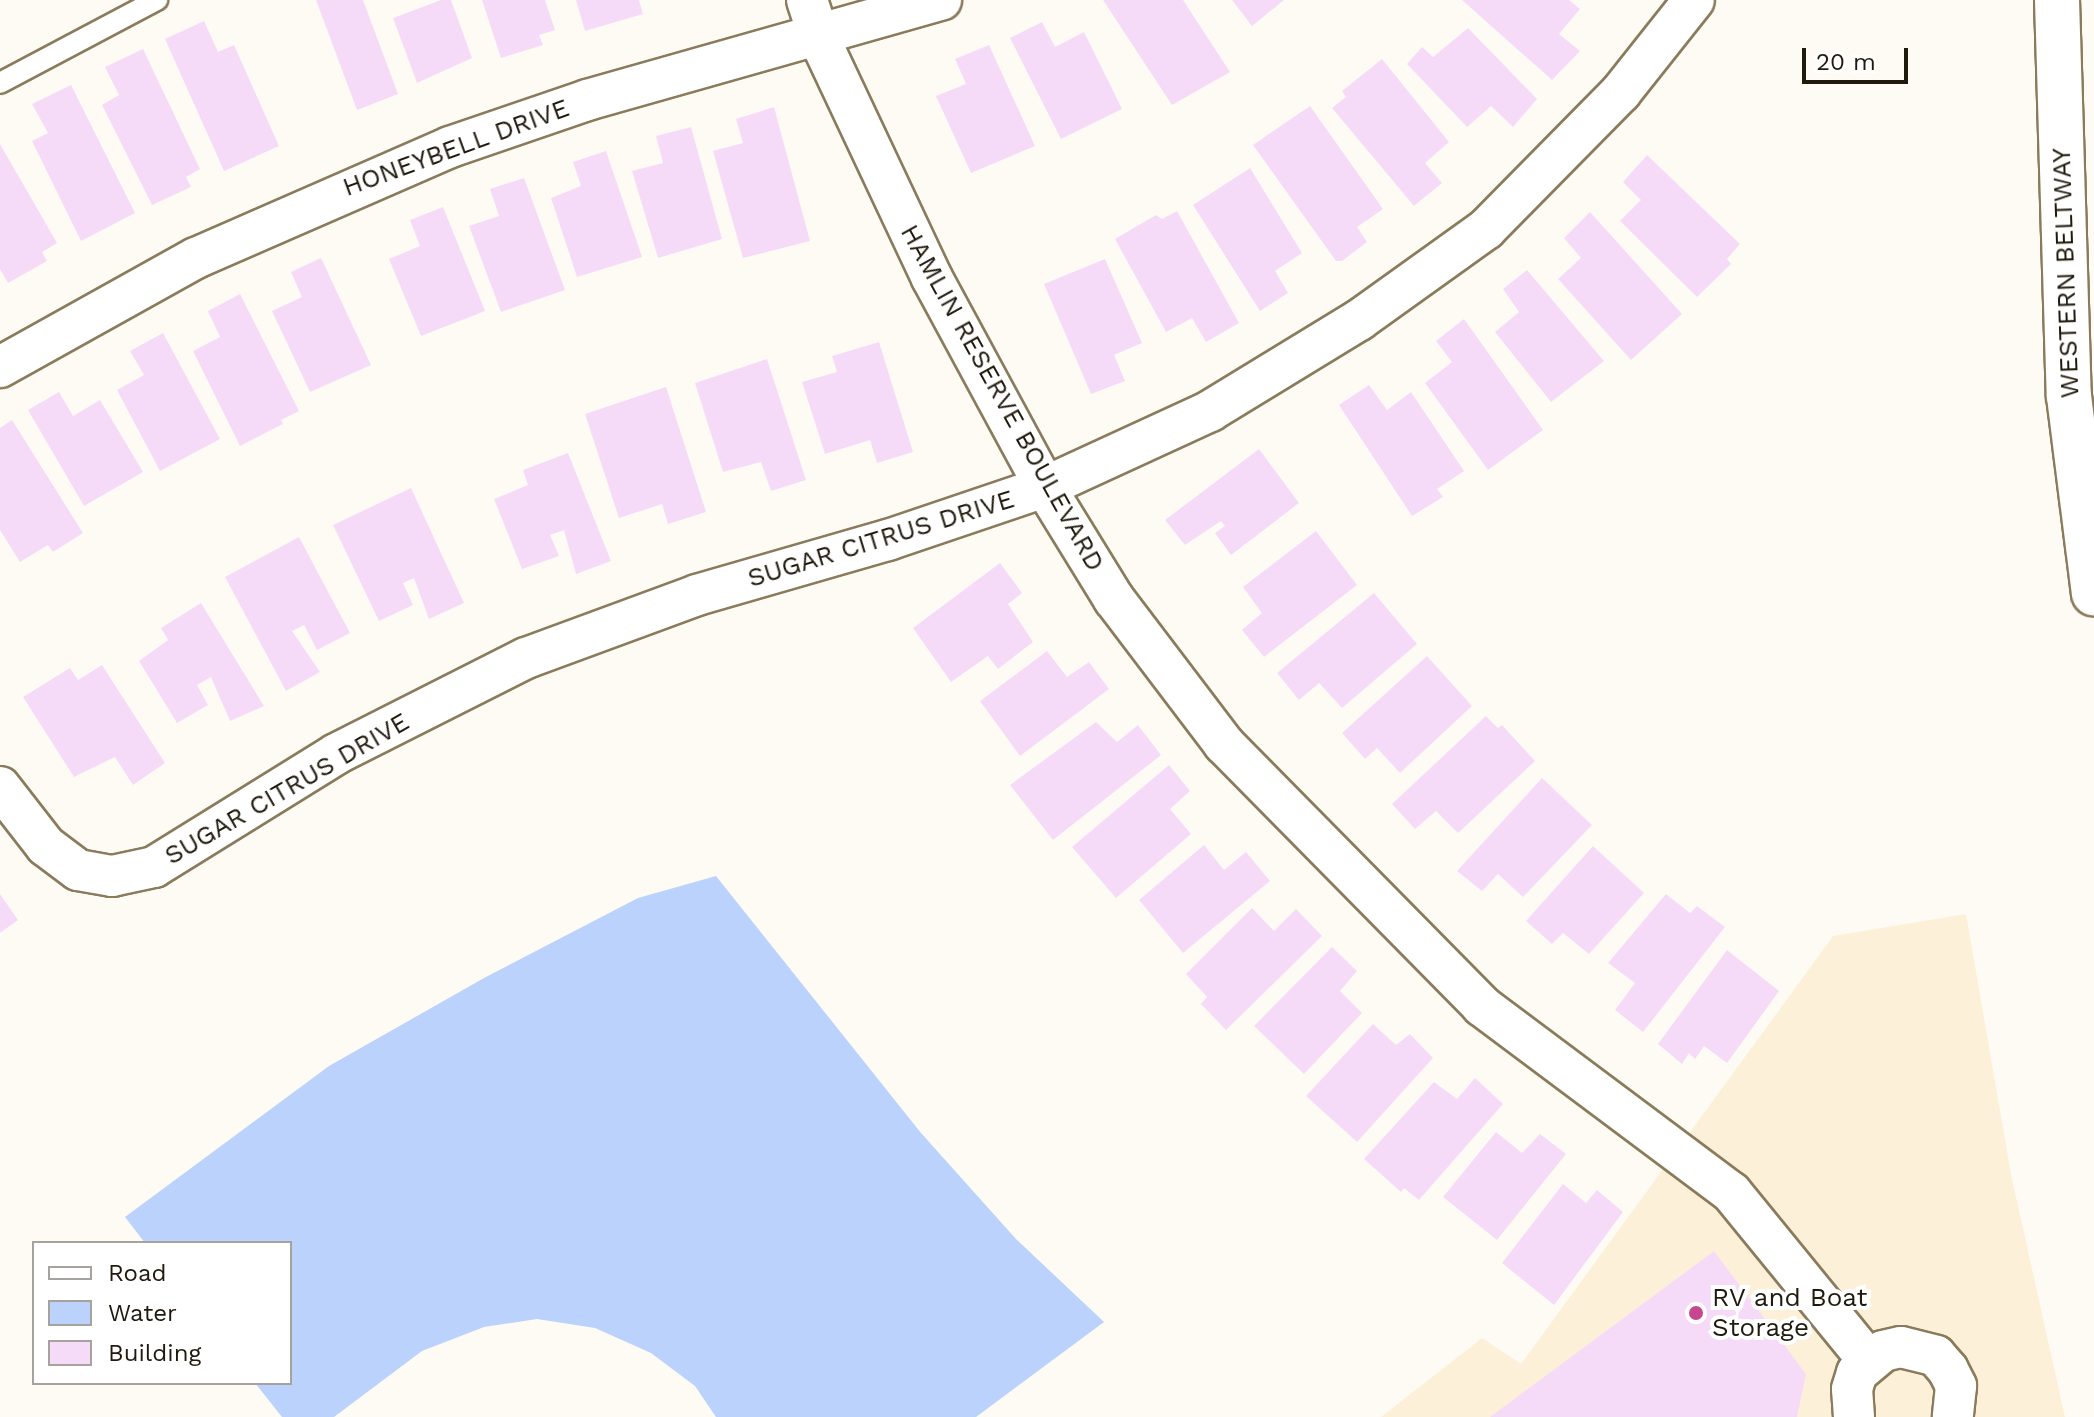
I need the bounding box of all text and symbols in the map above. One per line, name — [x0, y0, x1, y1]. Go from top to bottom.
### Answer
scale bar — [1806, 32, 1912, 82]
text: 20 m — [1816, 48, 1876, 76]
street label: HONEYBELL DRIVE — [338, 92, 574, 204]
street label: WESTERN BELTWAY — [2046, 147, 2086, 399]
street label: HAMLIN RESERVE BOULEVARD — [893, 219, 1111, 577]
street label: SUGAR CITRUS DRIVE — [744, 484, 1018, 594]
street label: SUGAR CITRUS DRIVE — [159, 706, 415, 872]
legend — [32, 1241, 292, 1385]
text: Road — [108, 1259, 167, 1287]
place label: RV and Boat Storage — [1712, 1282, 1868, 1344]
text: Water — [108, 1299, 177, 1327]
marker: RV and Boat Storage — [1687, 1304, 1705, 1322]
text: Building — [108, 1339, 201, 1367]

